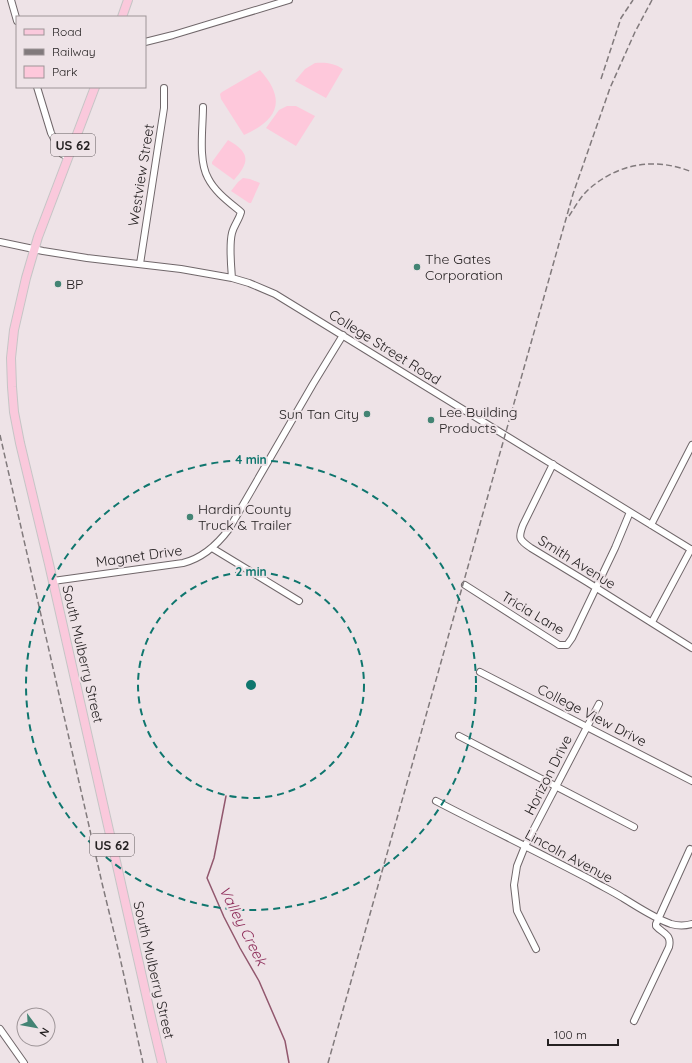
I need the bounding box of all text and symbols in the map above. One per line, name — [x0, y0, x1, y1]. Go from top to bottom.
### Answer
legend — [16, 16, 146, 88]
text: Road — [52, 24, 82, 39]
text: Railway — [52, 44, 96, 59]
text: Park — [52, 64, 77, 79]
street label: Westview Street — [124, 122, 158, 228]
road number: US 62 — [51, 134, 95, 156]
place label: The Gates Corporation — [425, 250, 503, 284]
marker: The Gates Corporation — [412, 262, 422, 272]
place label: BP — [66, 275, 83, 293]
marker: BP — [53, 279, 63, 289]
street label: College Street Road — [326, 305, 444, 389]
place label: Lee Building Products — [439, 403, 518, 437]
place label: Sun Tan City — [279, 405, 359, 423]
marker: Sun Tan City — [362, 409, 372, 419]
marker: Lee Building Products — [426, 415, 436, 425]
text: 4 min — [235, 452, 267, 467]
place label: Hardin County Truck & Trailer — [198, 500, 292, 534]
marker: Hardin County Truck & Trailer — [185, 512, 195, 522]
street label: Smith Avenue — [535, 531, 619, 593]
street label: Magnet Drive — [95, 541, 183, 571]
text: 2 min — [235, 564, 267, 579]
street label: South Mulberry Street — [58, 583, 108, 725]
street label: Tricia Lane — [498, 587, 568, 639]
centre of rings — [244, 678, 258, 692]
street label: College View Drive — [534, 680, 650, 750]
street label: Horizon Drive — [520, 732, 576, 818]
street label: Lincoln Avenue — [522, 825, 616, 887]
road number: US 62 — [90, 834, 134, 856]
water label: Valley Creek — [215, 883, 273, 971]
street label: South Mulberry Street — [129, 899, 179, 1041]
north arrow — [16, 1007, 56, 1047]
scale bar — [548, 1021, 618, 1047]
text: N — [36, 1025, 53, 1039]
text: 100 m — [554, 1027, 587, 1042]

